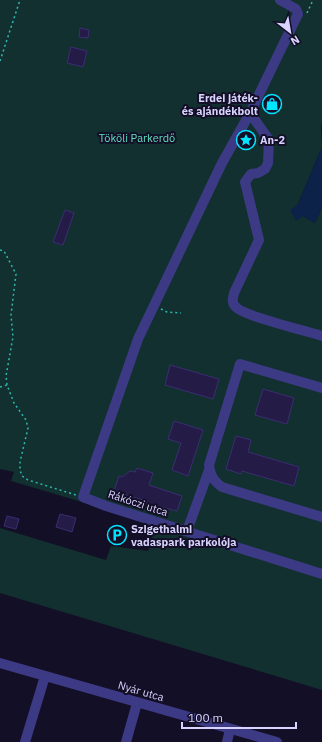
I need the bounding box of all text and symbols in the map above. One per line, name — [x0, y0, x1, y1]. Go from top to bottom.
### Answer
north arrow — [270, 12, 310, 52]
text: N — [288, 33, 302, 49]
place label: Erdei játék- és ajándékbolt — [182, 91, 258, 118]
shop icon: Erdei játék- és ajándékbolt — [261, 93, 283, 115]
place icon: An-2 — [235, 129, 257, 151]
park label: Tököli Parkerdő — [99, 131, 175, 145]
place label: An-2 — [260, 133, 286, 147]
street label: Rákóczi utca — [106, 487, 170, 519]
place label: Szigethalmi vadaspark parkolója — [131, 522, 237, 549]
parking icon: Szigethalmi vadaspark parkolója — [106, 524, 128, 546]
street label: Nyár utca — [116, 678, 166, 704]
scale bar — [182, 704, 296, 730]
text: 100 m — [188, 710, 223, 725]

